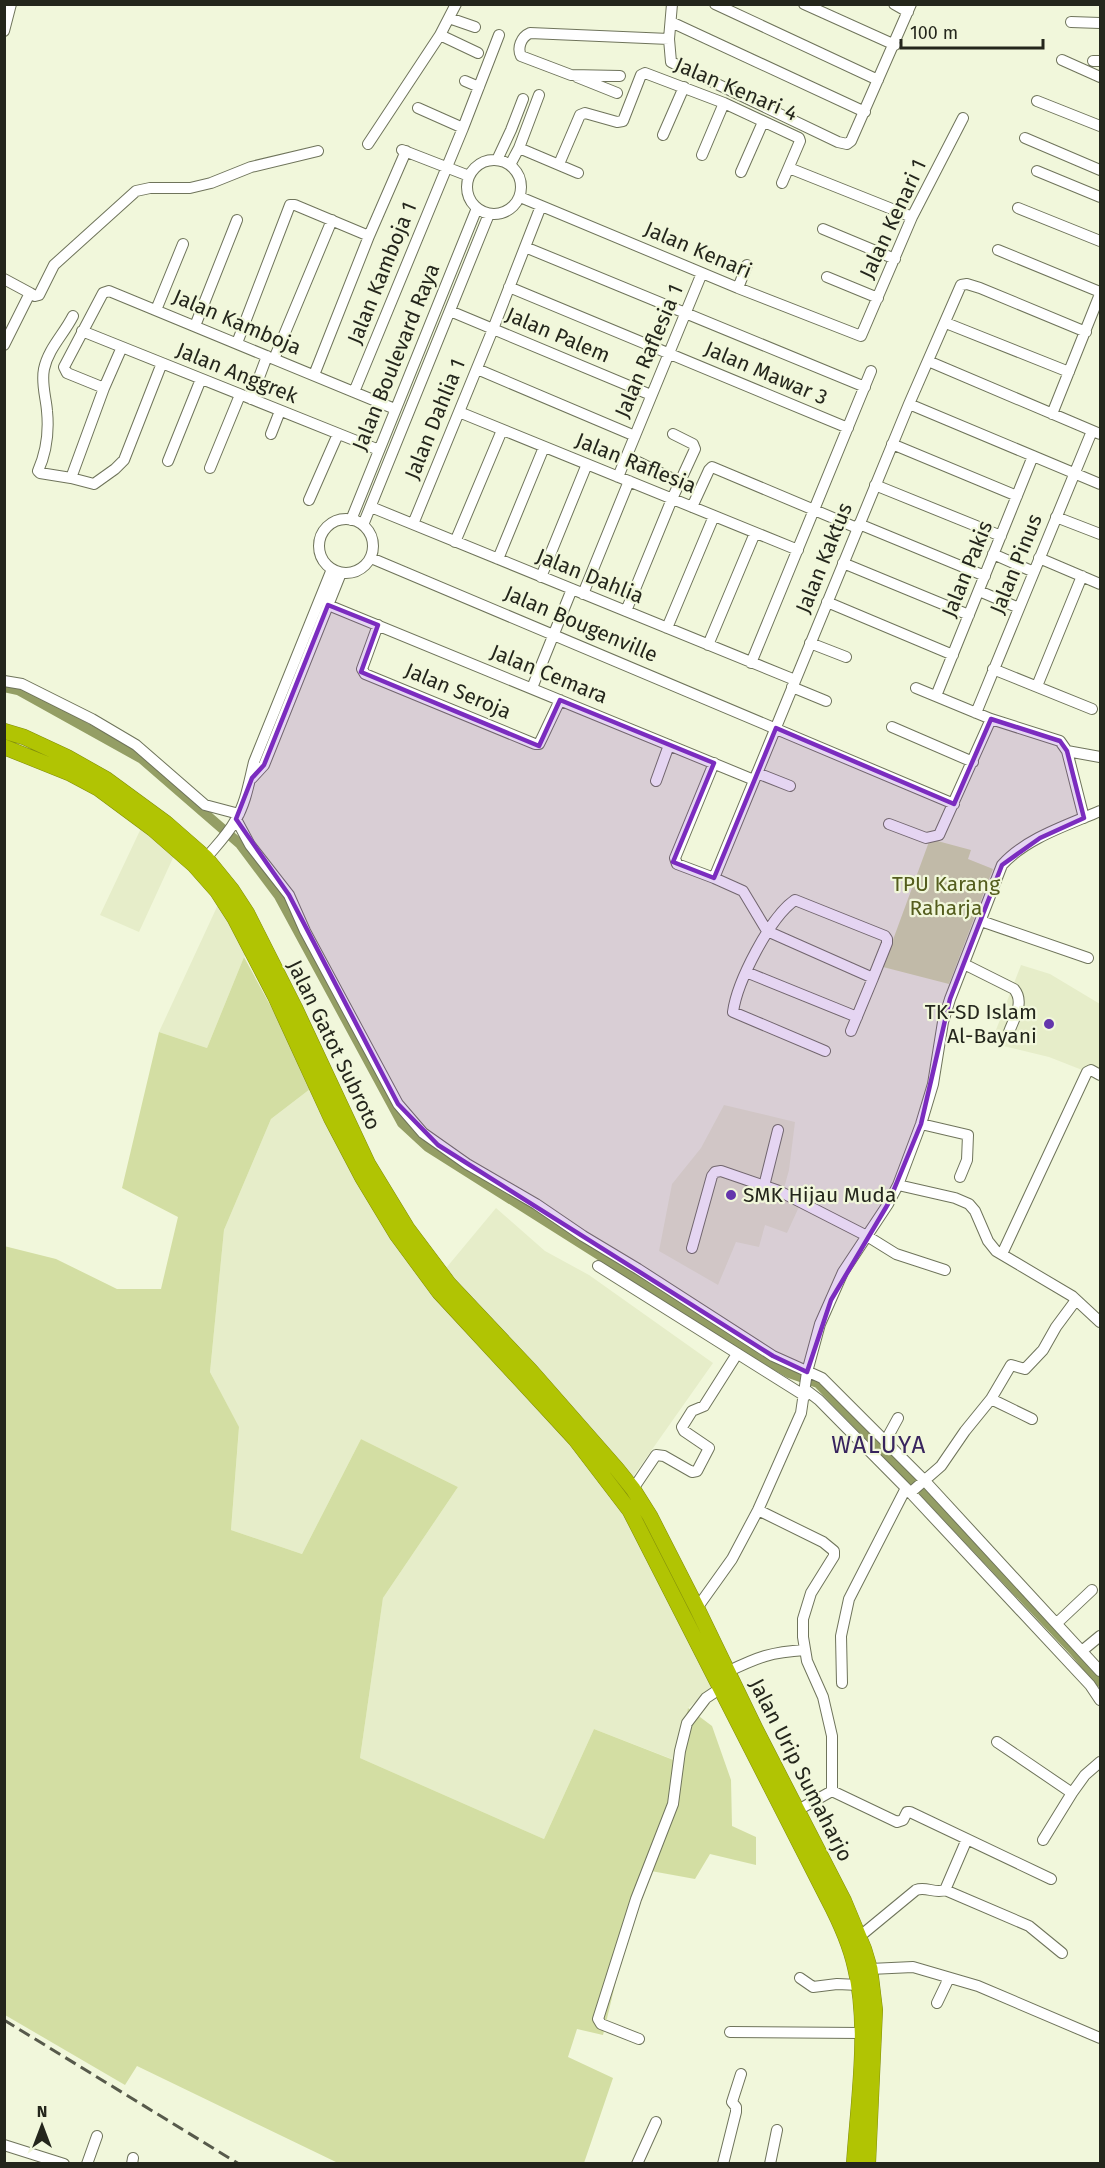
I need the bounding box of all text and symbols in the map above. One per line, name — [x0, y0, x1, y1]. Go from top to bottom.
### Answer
scale bar — [901, 12, 1044, 50]
text: 100 m — [910, 22, 958, 44]
street label: Jalan Kenari 4 — [671, 51, 801, 127]
street label: Jalan Kenari 1 — [854, 155, 932, 283]
street label: Jalan Kamboja 1 — [342, 198, 422, 348]
street label: Jalan Kenari — [640, 216, 756, 284]
street label: Jalan Boulevard Raya — [347, 260, 445, 454]
street label: Jalan Raflesia 1 — [609, 280, 689, 422]
street label: Jalan Kamboja — [169, 283, 305, 361]
street label: Jalan Palem — [502, 301, 614, 369]
street label: Jalan Mawar 3 — [701, 335, 831, 411]
street label: Jalan Anggrek — [172, 337, 302, 409]
street label: Jalan Dahlia 1 — [399, 355, 471, 483]
street label: Jalan Raflesia — [572, 427, 700, 499]
street label: Jalan Kaktus — [790, 499, 858, 617]
street label: Jalan Pinus — [984, 510, 1048, 618]
street label: Jalan Pakis — [936, 517, 998, 621]
street label: Jalan Dahlia — [533, 543, 647, 609]
street label: Jalan Bougenville — [500, 580, 662, 668]
street label: Jalan Cemara — [487, 639, 611, 709]
street label: Jalan Seroja — [401, 657, 515, 725]
park label: TPU Karang Raharja — [892, 871, 1000, 921]
street label: Jalan Gatot Subroto — [282, 956, 386, 1134]
place label: TK-SD Islam Al-Bayani — [925, 999, 1037, 1049]
marker: TK-SD Islam Al-Bayani — [1042, 1017, 1056, 1031]
place label: SMK Hijau Muda — [743, 1182, 896, 1208]
marker: SMK Hijau Muda — [724, 1188, 738, 1202]
district label: WALUYA — [831, 1431, 927, 1459]
street label: Jalan Urip Sumaharjo — [744, 1674, 858, 1866]
north arrow — [12, 2096, 72, 2156]
text: N — [37, 2102, 47, 2121]

